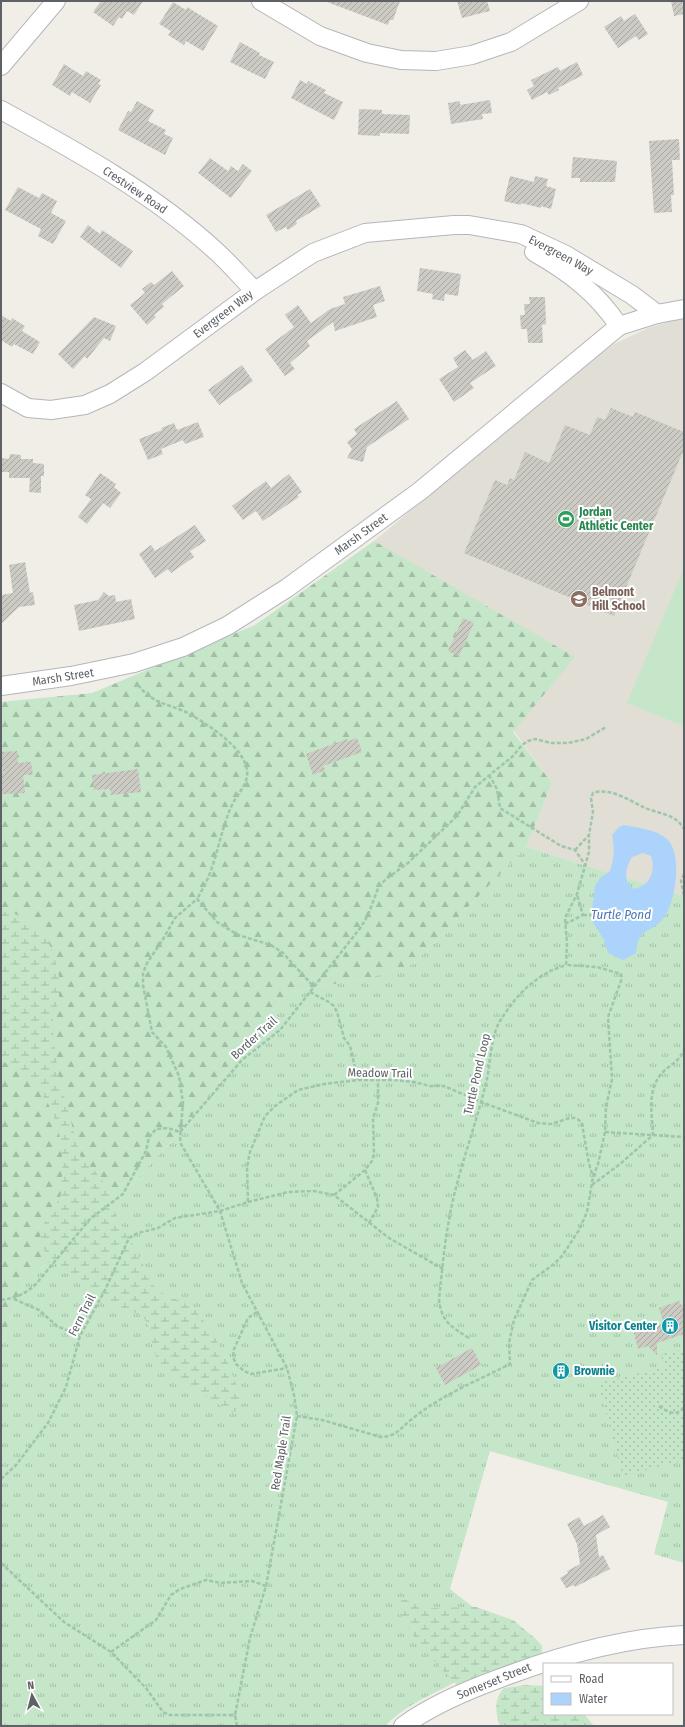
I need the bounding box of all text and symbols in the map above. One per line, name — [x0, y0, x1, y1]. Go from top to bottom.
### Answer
street label: Crestview Road — [100, 163, 170, 217]
street label: Evergreen Way — [526, 232, 596, 278]
street label: Evergreen Way — [191, 287, 256, 341]
place label: Jordan Athletic Center — [578, 505, 654, 533]
sports icon: Jordan Athletic Center — [556, 509, 576, 529]
street label: Marsh Street — [332, 510, 390, 558]
place label: Belmont Hill School — [592, 585, 646, 613]
school or university icon: Belmont Hill School — [569, 589, 589, 609]
street label: Marsh Street — [31, 665, 95, 689]
water label: Turtle Pond — [591, 907, 651, 922]
street label: Border Trail — [228, 1014, 280, 1062]
street label: Turtle Pond Loop — [461, 1032, 493, 1116]
street label: Meadow Trail — [348, 1065, 412, 1081]
street label: Fern Trail — [66, 1292, 98, 1338]
building icon: Visitor Center — [660, 1316, 680, 1336]
place label: Visitor Center — [588, 1319, 658, 1333]
building icon: Brownie — [551, 1361, 571, 1381]
place label: Brownie — [574, 1364, 615, 1378]
street label: Red Maple Trail — [268, 1415, 294, 1491]
street label: Somerset Street — [455, 1660, 533, 1702]
legend — [543, 1663, 673, 1715]
text: Road — [579, 1672, 604, 1686]
north arrow — [12, 1675, 52, 1715]
text: N — [27, 1679, 35, 1692]
text: Water — [579, 1692, 608, 1706]

